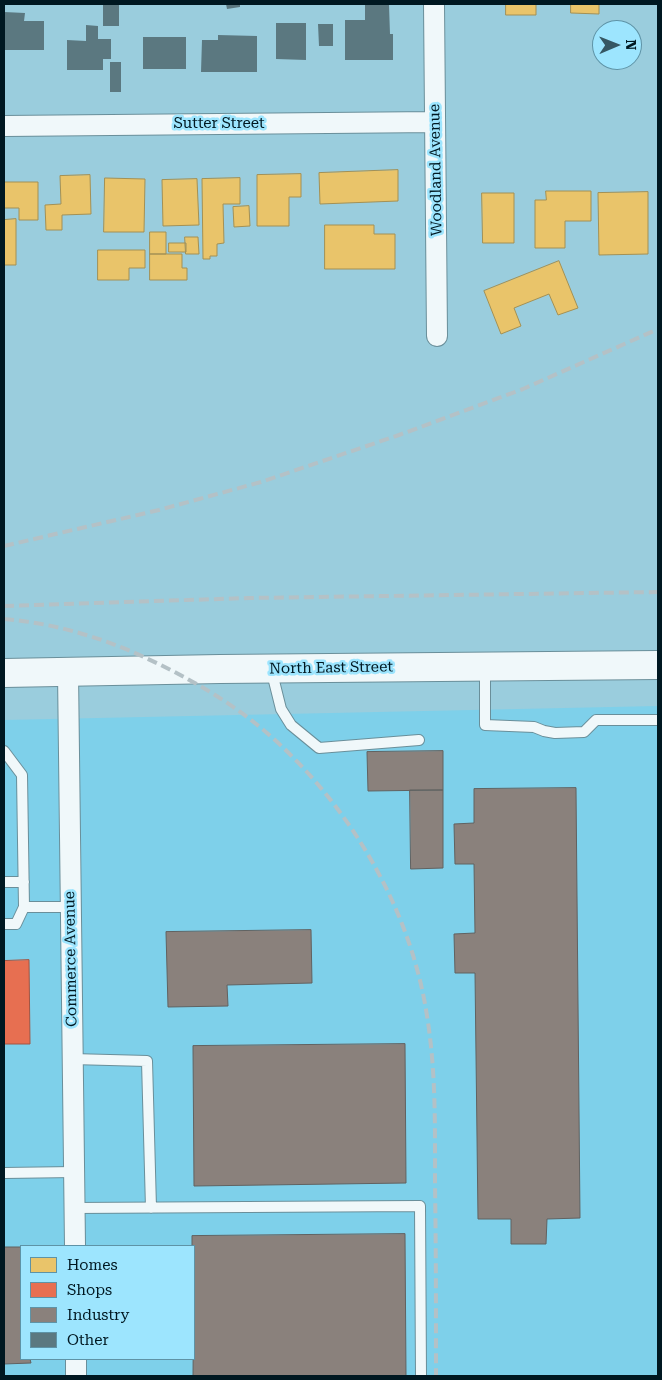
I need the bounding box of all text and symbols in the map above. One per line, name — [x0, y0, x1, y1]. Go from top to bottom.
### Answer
north arrow — [592, 20, 642, 70]
text: N — [623, 39, 639, 50]
street label: Woodland Avenue — [426, 104, 446, 236]
street label: Sutter Street — [173, 115, 265, 133]
street label: North East Street — [269, 658, 393, 678]
street label: Commerce Avenue — [61, 891, 81, 1027]
legend — [20, 1245, 195, 1360]
text: Homes — [67, 1256, 118, 1274]
text: Shops — [67, 1281, 112, 1299]
text: Industry — [67, 1306, 129, 1324]
text: Other — [67, 1331, 109, 1349]

